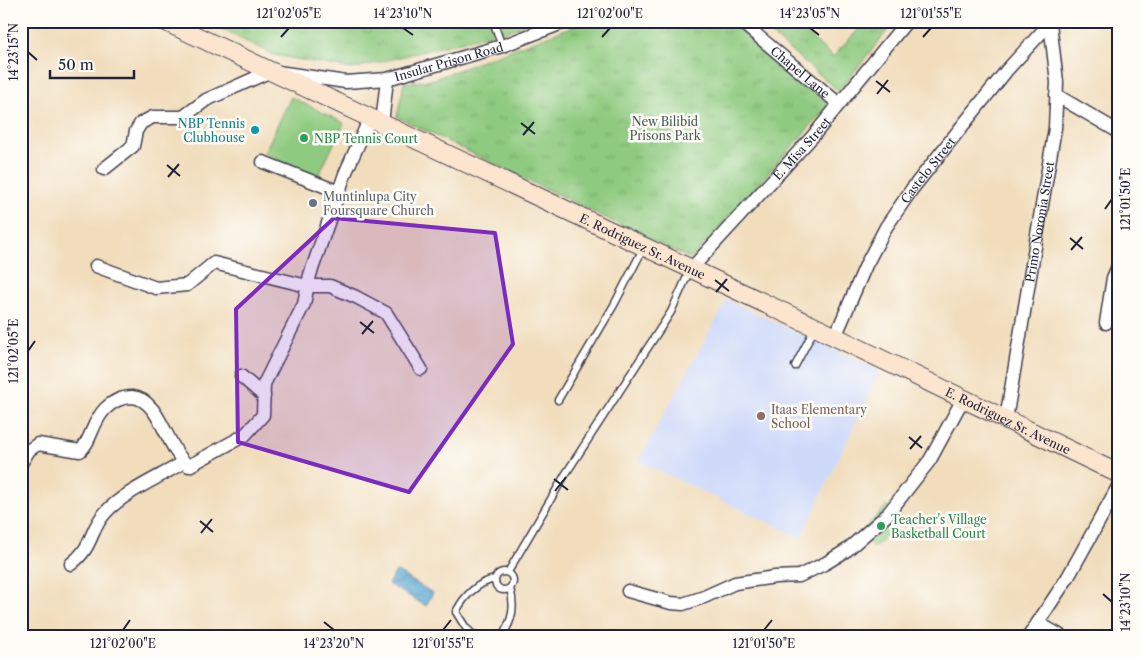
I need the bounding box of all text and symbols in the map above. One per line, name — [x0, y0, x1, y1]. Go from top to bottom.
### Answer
text: 121°02'05"E — [257, 6, 321, 21]
text: 14°23'10"N — [374, 6, 433, 21]
text: 121°02'00"E — [577, 6, 643, 21]
text: 14°23'05"N — [780, 6, 840, 21]
text: 121°01'55"E — [900, 6, 962, 21]
text: 14°23'15"N — [6, 23, 21, 81]
street label: Insular Prison Road — [393, 38, 505, 84]
street label: Chapel Lane — [768, 43, 833, 101]
scale bar — [50, 48, 134, 80]
text: 50 m — [58, 55, 94, 74]
street label: E. Misa Street — [769, 113, 834, 183]
park label: New Bilibid Prisons Park — [629, 114, 702, 143]
place label: NBP Tennis Clubhouse — [178, 116, 245, 145]
marker: NBP Tennis Clubhouse — [249, 124, 261, 136]
place label: NBP Tennis Court — [314, 131, 418, 146]
marker: NBP Tennis Court — [298, 132, 310, 144]
street label: Castelo Street — [897, 133, 959, 206]
street label: Primo Noronia Street — [1022, 159, 1057, 283]
text: 121°01'50"E — [1118, 168, 1133, 230]
place label: Muntinlupa City Foursquare Church — [323, 189, 434, 218]
marker: Muntinlupa City Foursquare Church — [307, 197, 319, 209]
street label: E. Rodriguez Sr. Avenue — [577, 210, 708, 282]
text: 121°02'05"E — [6, 319, 21, 383]
street label: E. Rodriguez Sr. Avenue — [943, 384, 1074, 457]
place label: Itaas Elementary School — [771, 402, 867, 431]
marker: Itaas Elementary School — [755, 410, 767, 422]
place label: Teacher's Village Basketball Court — [891, 512, 987, 541]
marker: Teacher's Village Basketball Court — [875, 520, 887, 532]
text: 14°23'10"N — [1118, 572, 1133, 631]
text: 121°02'00"E — [90, 636, 156, 651]
text: 14°23'20"N — [304, 636, 364, 651]
text: 121°01'55"E — [412, 636, 474, 651]
text: 121°01'50"E — [733, 636, 795, 651]

